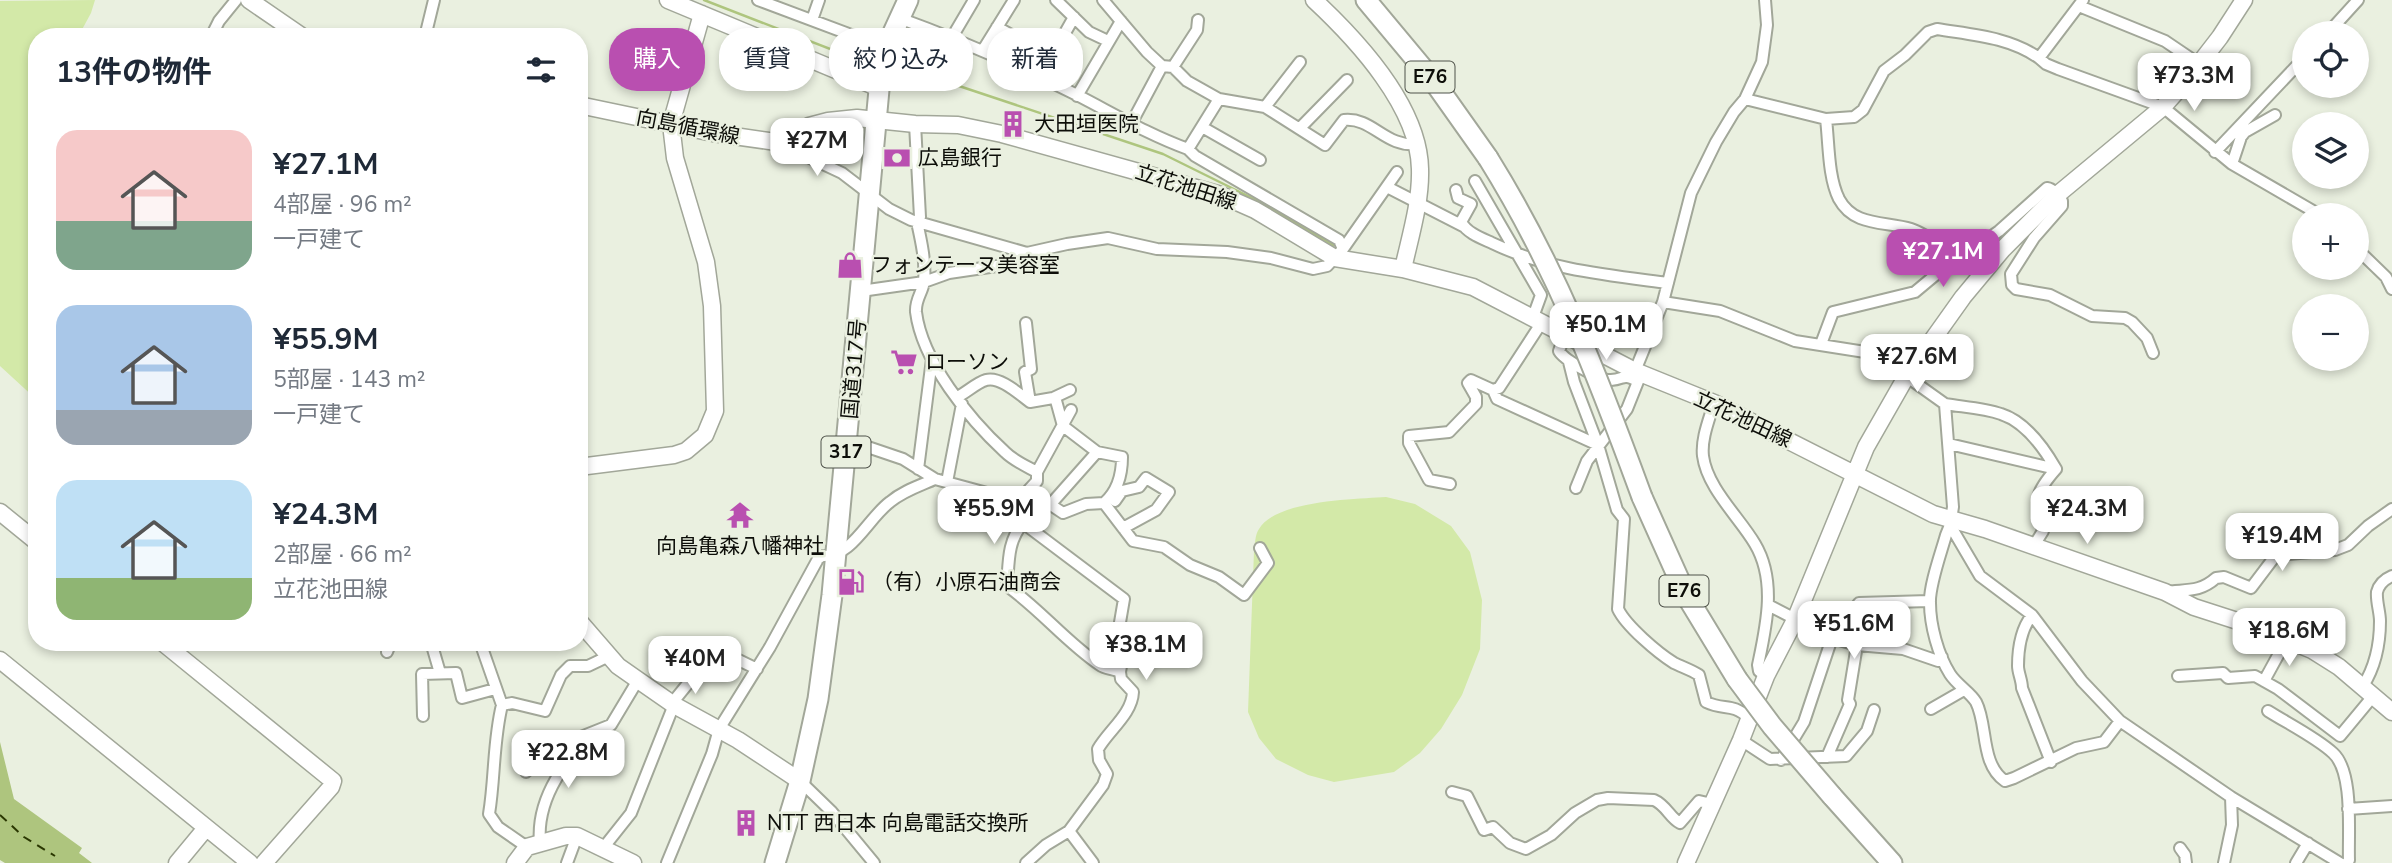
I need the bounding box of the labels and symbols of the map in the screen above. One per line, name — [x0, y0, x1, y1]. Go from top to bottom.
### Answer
pin: ¥73.3M — [2137, 54, 2251, 113]
road number: E76 — [1406, 61, 1454, 92]
street label: 向島循環線 — [634, 103, 742, 151]
building icon: 大田垣医院 — [998, 109, 1028, 139]
place label: 大田垣医院 — [1034, 110, 1139, 138]
pin: ¥27M — [776, 118, 858, 178]
bank icon: 広島銀行 — [882, 143, 912, 173]
place label: 広島銀行 — [918, 144, 1002, 172]
street label: 立花池田線 — [1132, 157, 1240, 217]
pin: ¥27.1M — [1886, 230, 2000, 289]
shop icon: フォンテーヌ美容室 — [835, 250, 865, 280]
place label: フォンテーヌ美容室 — [871, 251, 1060, 279]
pin: ¥50.1M — [1549, 302, 1663, 362]
street label: 国道317号 — [836, 318, 872, 420]
pin: ¥27.6M — [1860, 334, 1974, 394]
supermarket icon: ローソン — [889, 347, 919, 377]
place label: ローソン — [925, 348, 1009, 376]
street label: 立花池田線 — [1690, 384, 1796, 454]
road number: 317 — [822, 436, 870, 467]
pin: ¥55.9M — [937, 486, 1051, 546]
pin: ¥24.3M — [2030, 486, 2144, 546]
temple icon: 向島亀森八幡神社 — [725, 500, 755, 530]
pin: ¥19.4M — [2225, 514, 2339, 573]
place label: 向島亀森八幡神社 — [656, 532, 824, 560]
fuel station icon: （有）小原石油商会 — [836, 567, 866, 597]
place label: （有）小原石油商会 — [872, 568, 1061, 596]
road number: E76 — [1660, 576, 1708, 606]
pin: ¥51.6M — [1797, 602, 1911, 661]
pin: ¥18.6M — [2232, 608, 2346, 668]
pin: ¥38.1M — [1089, 622, 1203, 682]
pin: ¥40M — [654, 636, 736, 696]
pin: ¥22.8M — [511, 730, 625, 790]
building icon: NTT 西日本 向島電話交換所 — [731, 808, 761, 838]
place label: NTT 西日本 向島電話交換所 — [767, 809, 1029, 837]

